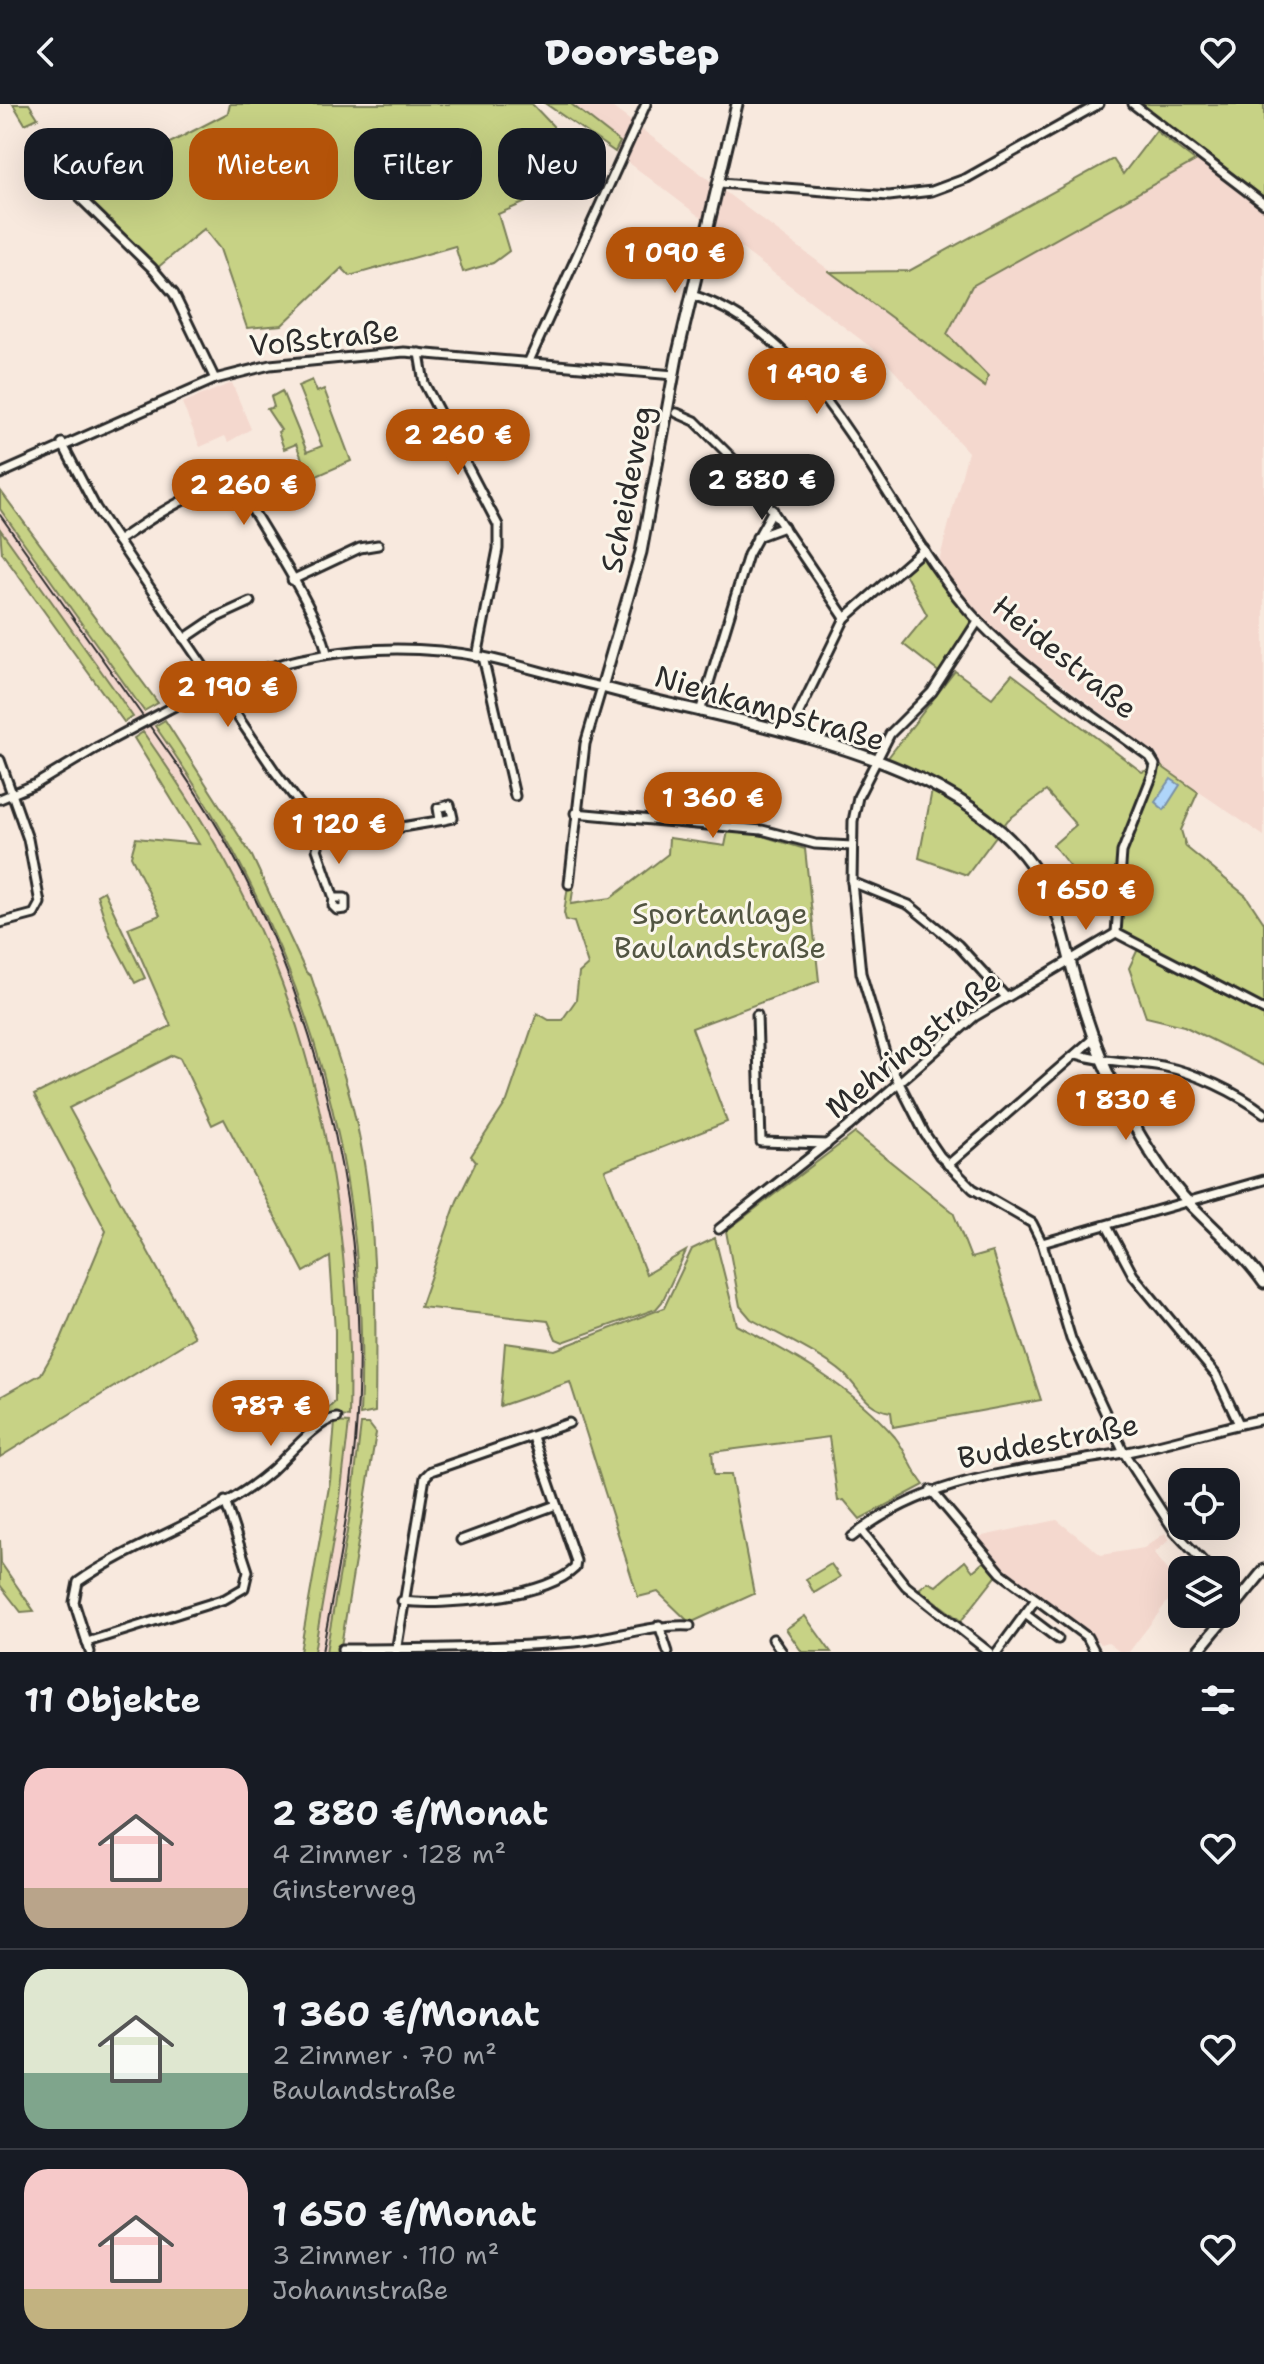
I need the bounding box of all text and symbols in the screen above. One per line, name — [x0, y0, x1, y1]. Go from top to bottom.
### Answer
text: Doorstep — [545, 28, 719, 77]
icon: back — [24, 30, 68, 74]
icon: heart — [1196, 30, 1240, 74]
chip: Kaufen — [24, 128, 173, 200]
chip: Mieten — [189, 128, 338, 200]
chip: Filter — [354, 128, 482, 200]
chip: Neu — [498, 128, 606, 200]
pin: 1 090 € — [601, 227, 749, 295]
text: 1 090 € — [624, 235, 726, 270]
street label: Voßstraße — [247, 310, 401, 366]
pin: 1 490 € — [743, 348, 891, 416]
text: 1 490 € — [766, 356, 868, 391]
street label: Scheideweg — [591, 402, 663, 576]
pin: 2 260 € — [384, 409, 532, 477]
text: 2 260 € — [404, 417, 512, 452]
pin: 2 880 € — [688, 454, 836, 522]
pin: 2 260 € — [170, 459, 318, 527]
text: 2 880 € — [708, 462, 816, 497]
text: 2 260 € — [190, 467, 298, 502]
street label: Heidestraße — [984, 586, 1146, 728]
street label: Nienkampstraße — [650, 656, 890, 760]
pin: 2 190 € — [154, 661, 302, 729]
text: 2 190 € — [177, 669, 279, 704]
pin: 1 360 € — [639, 772, 787, 840]
text: 1 360 € — [662, 780, 764, 815]
pin: 1 120 € — [265, 798, 413, 866]
text: 1 120 € — [292, 806, 386, 841]
pin: 1 650 € — [1012, 864, 1160, 932]
text: 1 650 € — [1036, 872, 1136, 907]
park label: Sportanlage Baulandstraße — [614, 893, 826, 968]
street label: Mehringstraße — [816, 960, 1010, 1128]
pin: 1 830 € — [1052, 1074, 1200, 1142]
text: 1 830 € — [1075, 1082, 1177, 1117]
pin: 787 € — [215, 1380, 327, 1448]
text: 787 € — [230, 1388, 312, 1423]
street label: Buddestraße — [954, 1403, 1142, 1479]
map controls — [1168, 1468, 1240, 1628]
button: locate — [1168, 1468, 1240, 1540]
button: layers — [1168, 1556, 1240, 1628]
text: 11 Objekte — [24, 1677, 201, 1723]
icon: filters — [1196, 1678, 1240, 1722]
text: 2 880 €/Monat — [272, 1790, 548, 1836]
icon: home — [88, 1800, 184, 1896]
icon: heart — [1196, 1826, 1240, 1870]
text: 4 Zimmer · 128 m² — [272, 1836, 506, 1871]
text: Ginsterweg — [272, 1871, 416, 1906]
text: 1 360 €/Monat — [272, 1991, 540, 2037]
icon: home — [88, 2001, 184, 2097]
icon: heart — [1196, 2027, 1240, 2071]
text: 2 Zimmer · 70 m² — [272, 2037, 497, 2072]
text: Baulandstraße — [272, 2072, 456, 2107]
text: 1 650 €/Monat — [272, 2191, 537, 2237]
icon: home — [88, 2201, 184, 2297]
icon: heart — [1196, 2227, 1240, 2271]
text: 3 Zimmer · 110 m² — [272, 2237, 499, 2272]
text: Johannstraße — [272, 2272, 449, 2307]

